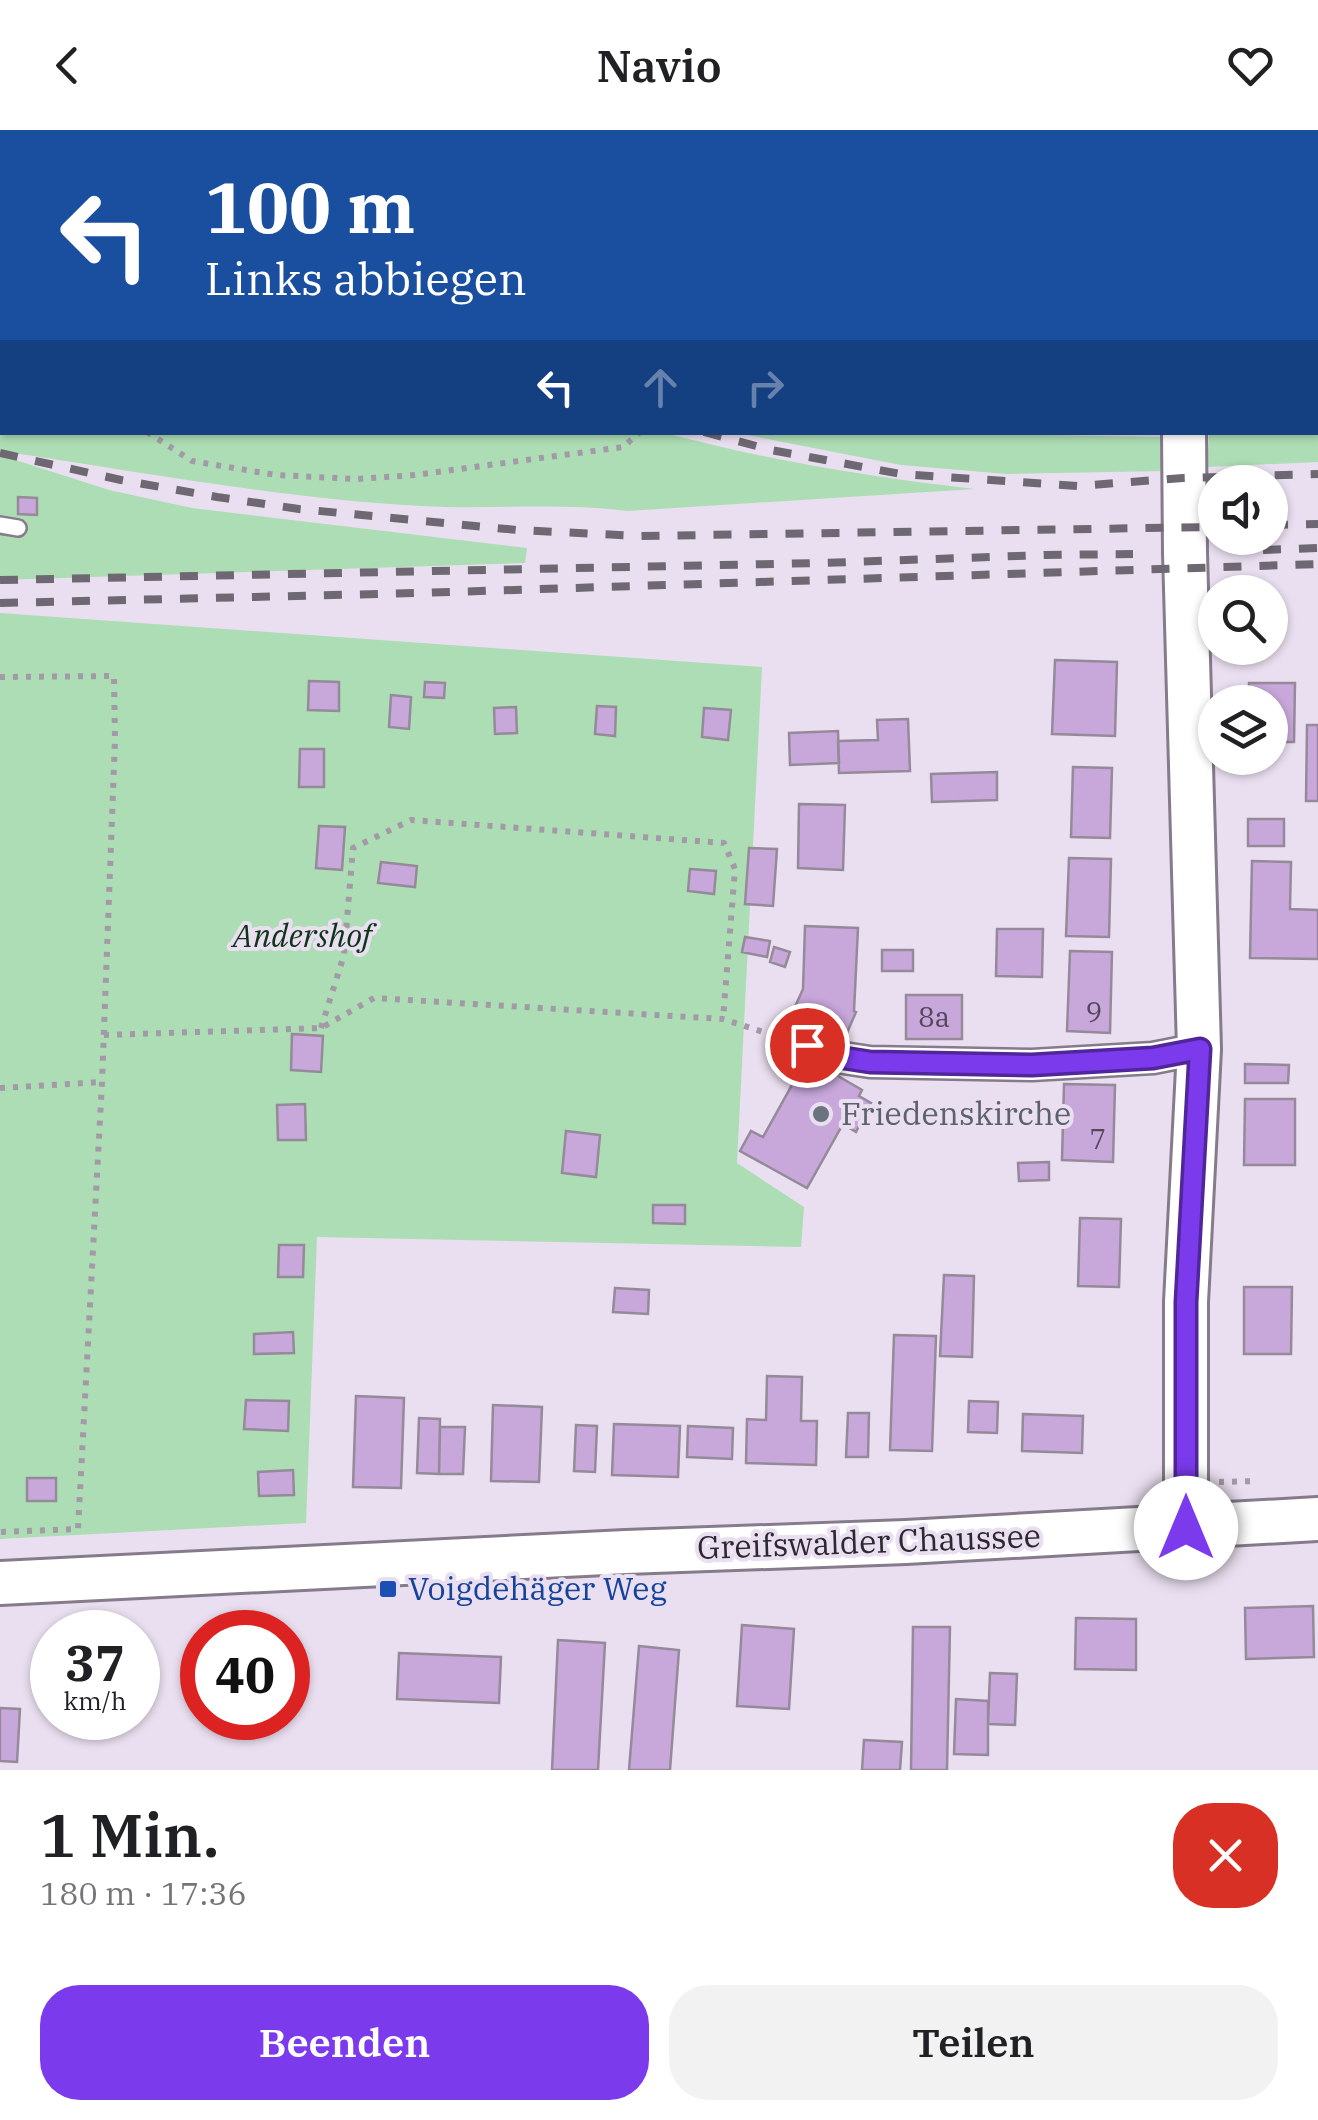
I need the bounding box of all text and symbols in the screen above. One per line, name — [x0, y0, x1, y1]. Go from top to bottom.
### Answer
text: Navio — [596, 36, 722, 94]
icon: back — [40, 38, 95, 93]
icon: heart — [1223, 38, 1278, 93]
text: 100 m — [205, 161, 415, 252]
icon: left — [40, 170, 170, 300]
text: Links abbiegen — [205, 249, 527, 307]
icon: left — [528, 360, 583, 415]
icon: ahead — [633, 360, 688, 415]
icon: right — [738, 360, 793, 415]
map controls — [1198, 465, 1288, 775]
button: sound — [1198, 465, 1288, 555]
button: search — [1198, 575, 1288, 665]
button: layers — [1198, 685, 1288, 775]
park label: Andershof — [231, 914, 378, 956]
house number: 9 — [1086, 993, 1102, 1030]
house number: 8a — [918, 998, 950, 1035]
pin — [765, 1003, 850, 1088]
icon: arrive — [780, 1018, 835, 1073]
place label: Friedenskirche — [841, 1092, 1071, 1134]
marker: Friedenskirche — [810, 1103, 832, 1125]
house number: 7 — [1090, 1120, 1106, 1157]
position arrow — [1134, 1476, 1238, 1580]
street label: Greifswalder Chaussee — [696, 1514, 1042, 1568]
place label: Voigdehäger Weg — [408, 1567, 667, 1609]
marker: Voigdehäger Weg — [377, 1578, 399, 1600]
speed limit sign: 40 — [180, 1610, 310, 1740]
text: 37 — [65, 1630, 125, 1695]
text: km/h — [63, 1684, 127, 1717]
text: 1 Min. — [40, 1795, 219, 1874]
button: close — [1173, 1803, 1278, 1908]
text: 180 m · 17:36 — [40, 1872, 247, 1914]
button: Beenden — [40, 1985, 649, 2100]
button: Teilen — [669, 1985, 1278, 2100]

